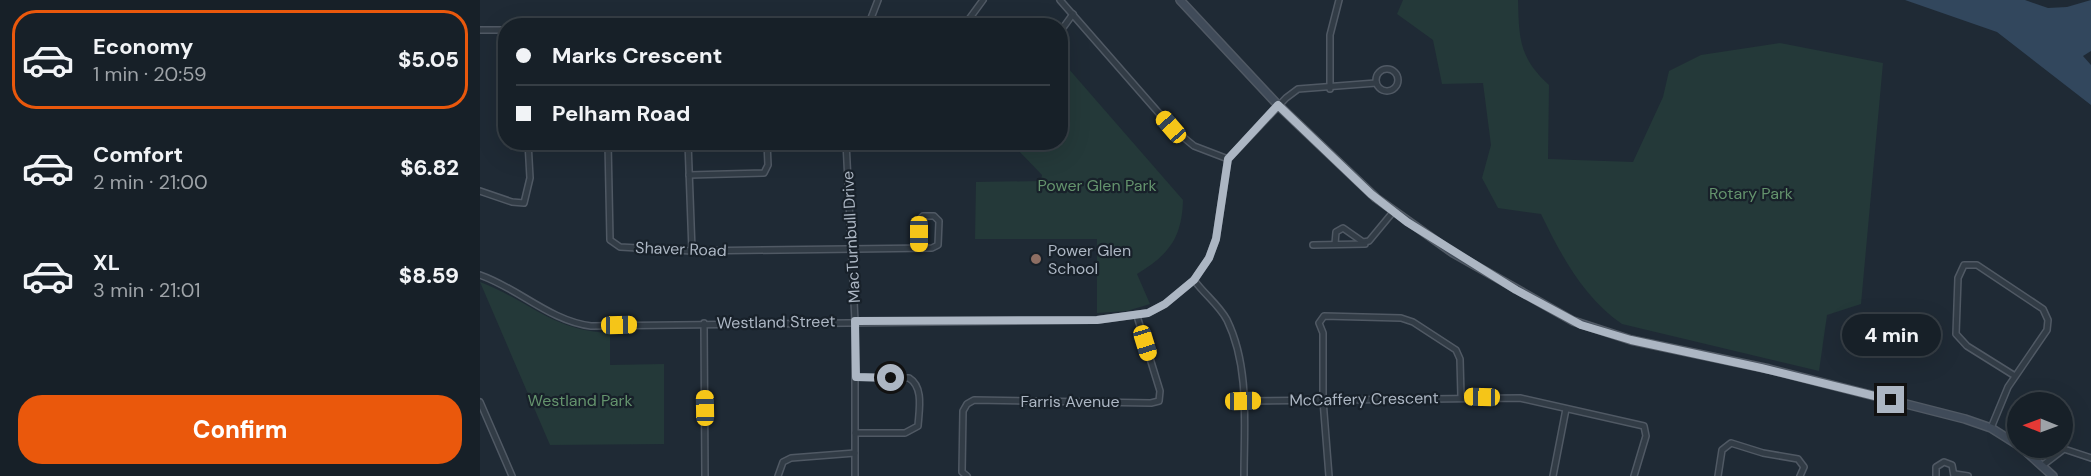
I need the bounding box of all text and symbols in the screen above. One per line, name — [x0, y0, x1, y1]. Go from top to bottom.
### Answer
text: Economy — [93, 32, 193, 61]
icon: car — [21, 33, 75, 87]
text: Marks Crescent — [552, 41, 722, 70]
text: $5.05 — [398, 45, 459, 74]
text: 1 min · 20:59 — [93, 61, 206, 87]
text: Pelham Road — [552, 99, 690, 128]
car — [1152, 108, 1190, 146]
text: Comfort — [93, 140, 183, 169]
icon: car — [21, 141, 75, 195]
text: $6.82 — [400, 153, 459, 182]
text: 2 min · 21:00 — [93, 169, 208, 195]
street label: MacTurnbull Drive — [837, 170, 865, 304]
park label: Power Glen Park — [1038, 175, 1157, 196]
park label: Rotary Park — [1709, 183, 1793, 204]
car — [910, 216, 928, 252]
street label: Shaver Road — [635, 237, 727, 261]
place label: Power Glen School — [1048, 240, 1131, 279]
text: XL — [93, 248, 120, 277]
icon: car — [21, 249, 75, 303]
marker: Power Glen School — [1029, 252, 1043, 266]
text: $8.59 — [399, 261, 459, 290]
text: 3 min · 21:01 — [93, 277, 201, 303]
street label: Westland Street — [716, 310, 836, 334]
callout: 4 min — [1842, 313, 1940, 355]
car — [601, 316, 637, 334]
text: 4 min — [1864, 322, 1919, 348]
car — [1131, 323, 1159, 363]
route start — [877, 364, 904, 391]
route end — [1877, 386, 1904, 413]
street label: McCaffery Crescent — [1289, 387, 1439, 411]
car — [1464, 388, 1500, 406]
park label: Westland Park — [527, 390, 633, 411]
car — [696, 390, 714, 426]
street label: Farris Avenue — [1020, 391, 1120, 412]
car — [1225, 392, 1261, 410]
north arrow — [2007, 392, 2073, 458]
map controls — [2007, 392, 2073, 458]
button: Confirm — [18, 395, 462, 464]

